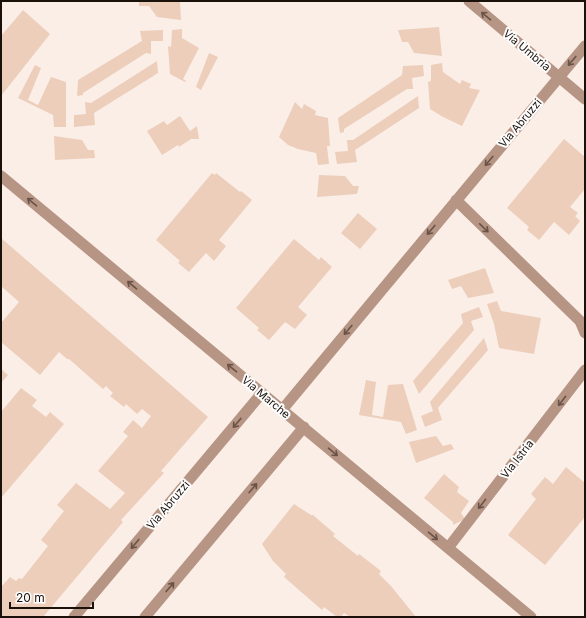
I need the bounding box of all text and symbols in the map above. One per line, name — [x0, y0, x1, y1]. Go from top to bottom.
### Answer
one-way arrow — [481, 11, 491, 20]
street label: Via Umbria — [501, 26, 553, 74]
one-way arrow — [567, 56, 576, 67]
street label: Via Abruzzi — [496, 96, 544, 150]
one-way arrow — [485, 155, 494, 166]
one-way arrow — [27, 197, 37, 206]
one-way arrow — [479, 223, 489, 232]
one-way arrow — [427, 225, 435, 236]
one-way arrow — [126, 281, 137, 289]
one-way arrow — [343, 325, 352, 336]
one-way arrow — [226, 364, 237, 373]
street label: Via Marche — [239, 373, 293, 421]
one-way arrow — [557, 396, 566, 407]
one-way arrow — [232, 417, 241, 428]
street label: Via Istria — [498, 437, 536, 481]
one-way arrow — [328, 448, 339, 457]
street label: Via Abruzzi — [144, 478, 192, 532]
one-way arrow — [249, 482, 258, 493]
one-way arrow — [478, 499, 486, 510]
one-way arrow — [428, 531, 439, 540]
one-way arrow — [131, 538, 140, 549]
one-way arrow — [165, 582, 174, 592]
scale bar — [10, 584, 93, 610]
text: 20 m — [16, 590, 45, 605]

